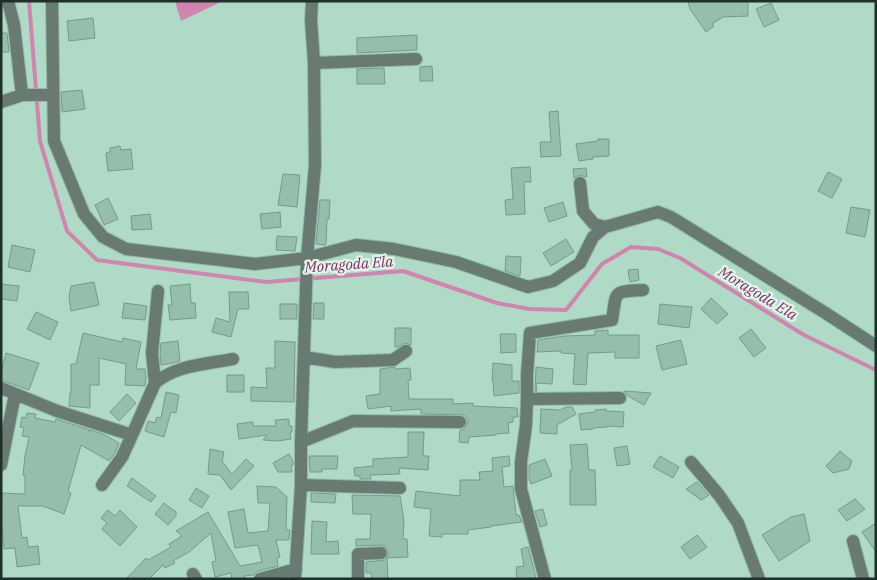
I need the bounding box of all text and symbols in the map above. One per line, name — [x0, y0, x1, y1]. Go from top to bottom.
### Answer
water label: Moragoda Ela — [303, 251, 395, 277]
water label: Moragoda Ela — [714, 261, 802, 324]

